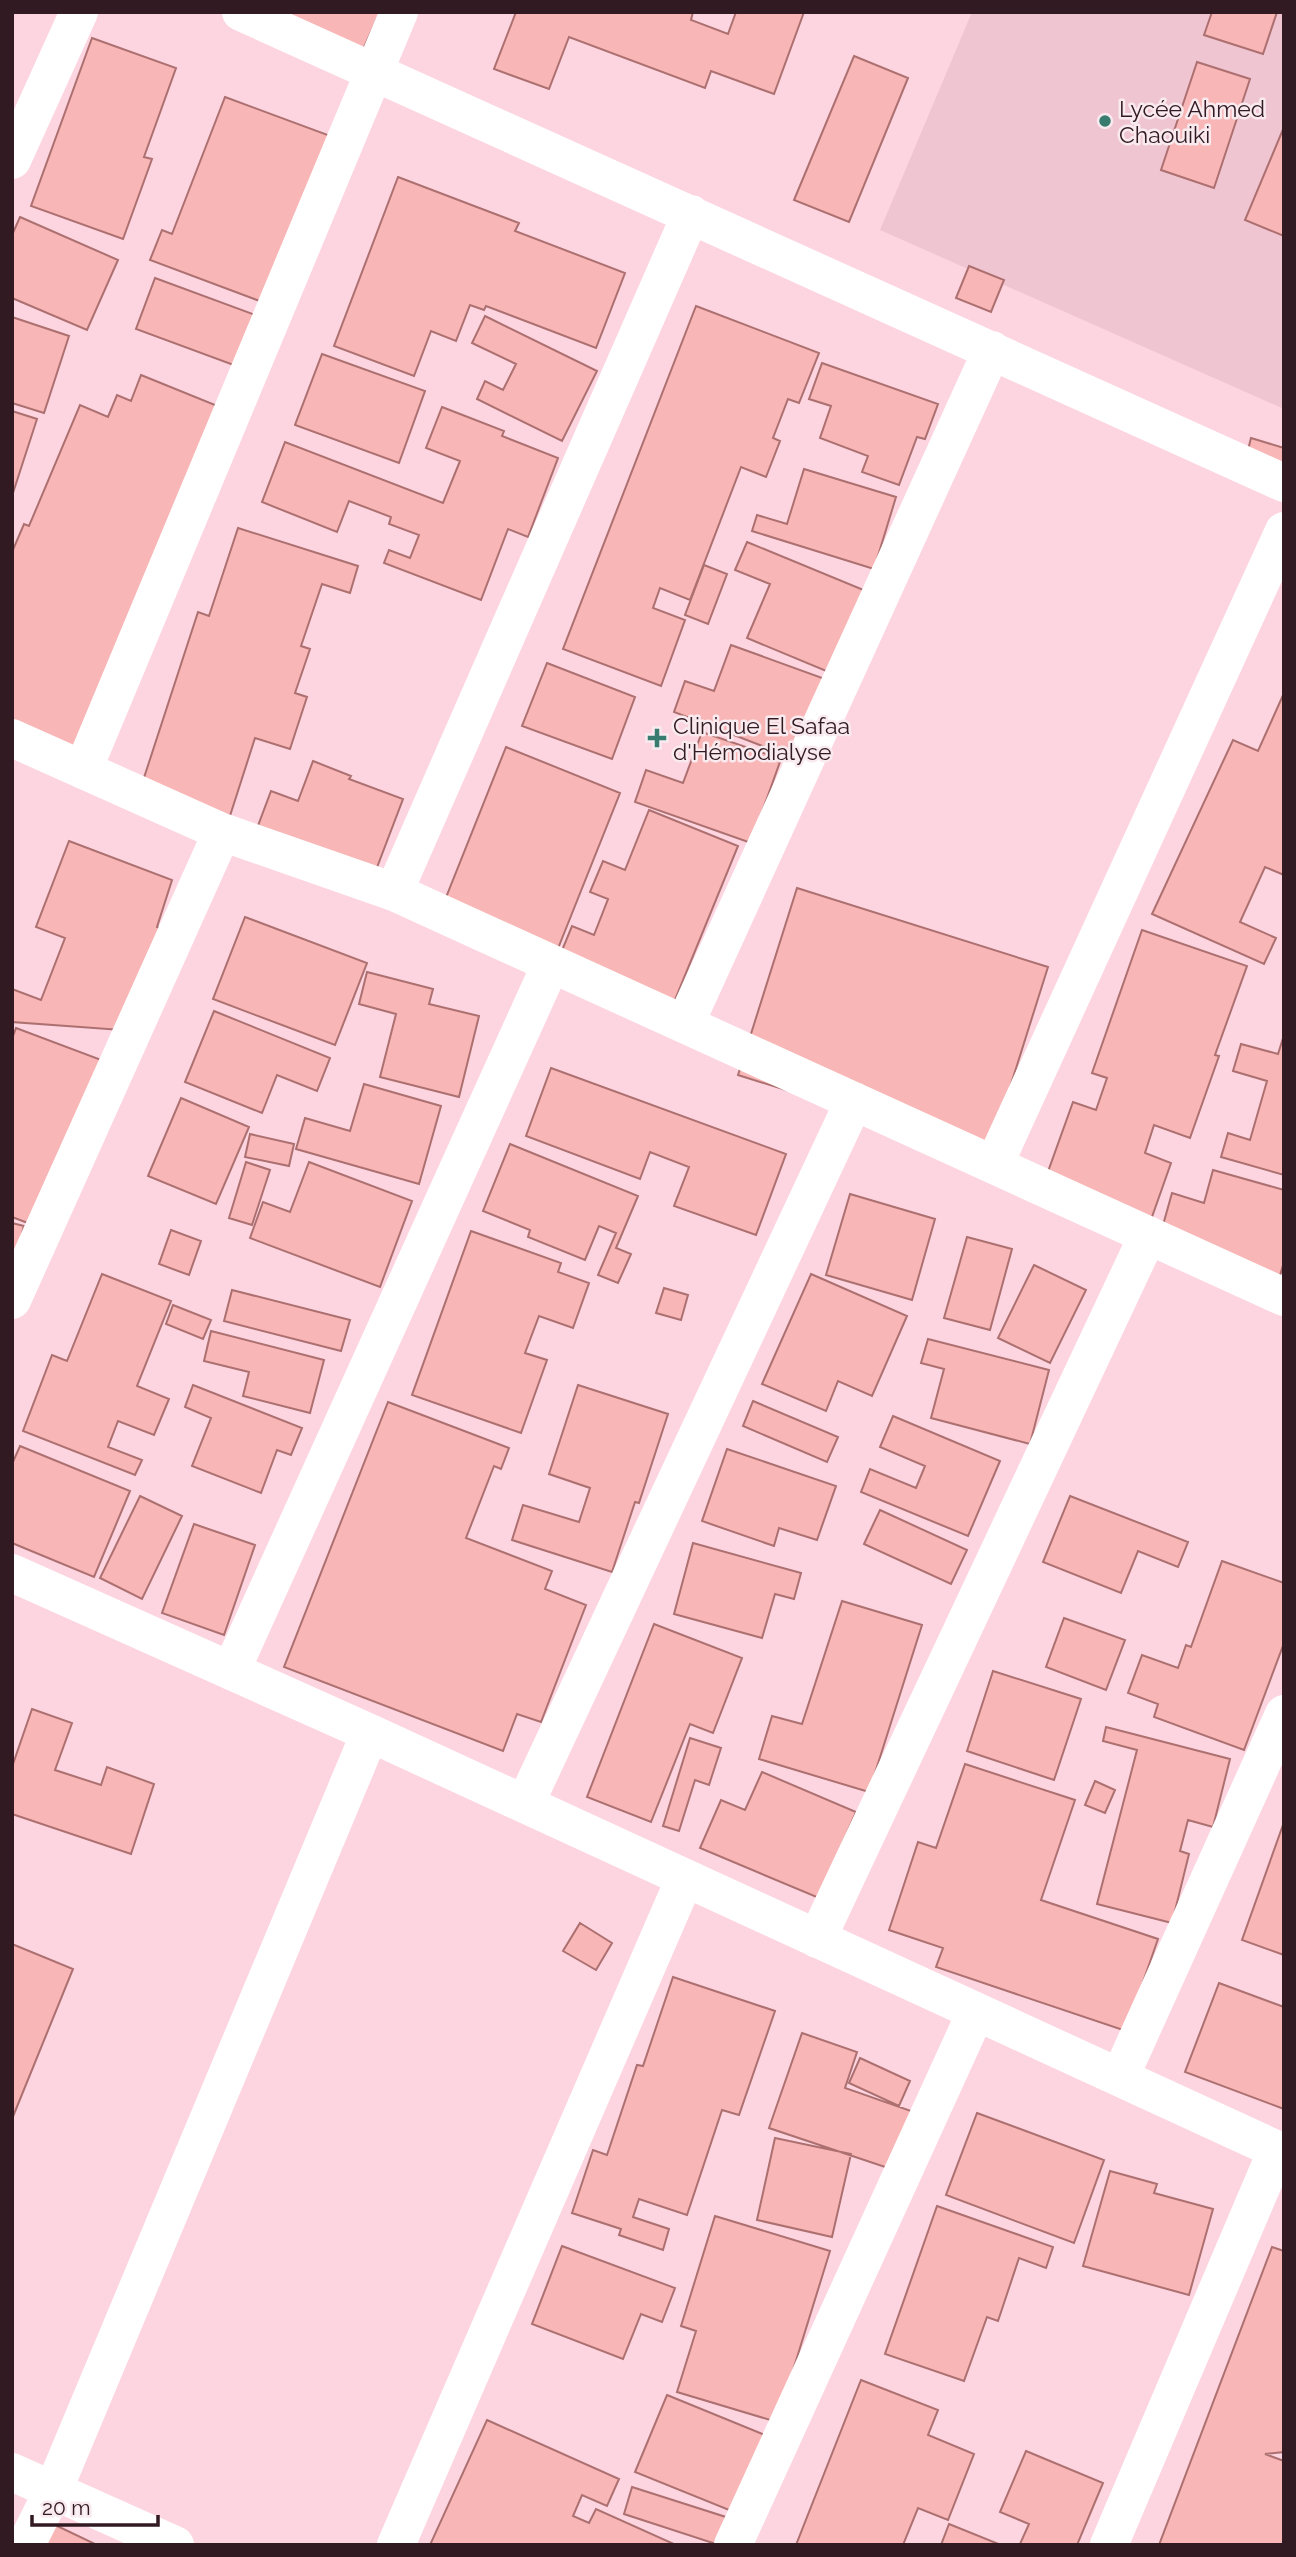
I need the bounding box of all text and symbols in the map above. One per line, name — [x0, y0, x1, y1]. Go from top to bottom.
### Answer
place label: Lycée Ahmed Chaouiki — [1119, 95, 1265, 148]
marker: Lycée Ahmed Chaouiki — [1097, 113, 1113, 129]
place label: Clinique El Safaa d'Hémodialyse — [673, 712, 850, 765]
marker: Clinique El Safaa d'Hémodialyse — [647, 728, 667, 748]
scale bar — [32, 2484, 158, 2528]
text: 20 m — [42, 2495, 90, 2520]

